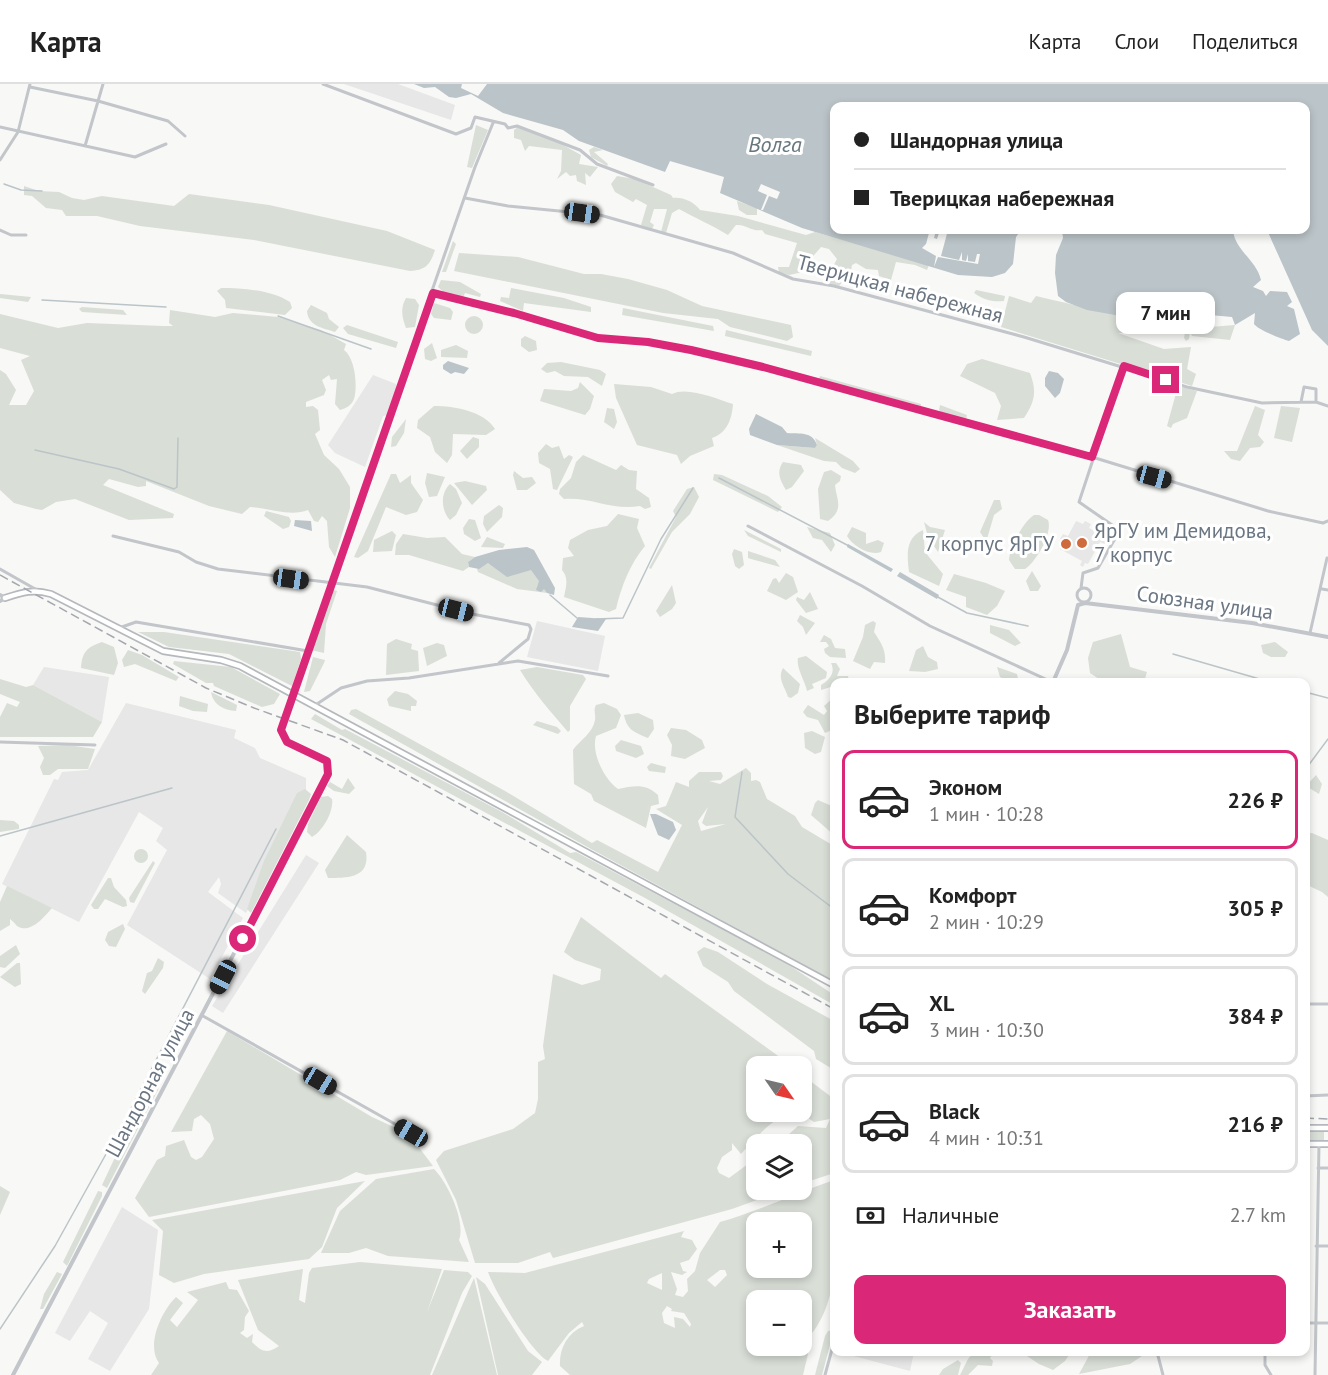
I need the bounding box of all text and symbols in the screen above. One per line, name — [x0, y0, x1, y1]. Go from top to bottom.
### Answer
text: Карта — [30, 23, 102, 60]
text: Карта — [1028, 28, 1081, 55]
text: Слои — [1114, 28, 1159, 55]
text: Поделиться — [1192, 28, 1298, 55]
text: Шандорная улица — [890, 126, 1063, 154]
water label: Волга — [748, 130, 802, 158]
text: Тверицкая набережная — [890, 184, 1114, 212]
car — [563, 202, 601, 224]
street label: Тверицкая набережная — [794, 248, 1006, 329]
callout: 7 мин — [1116, 293, 1216, 335]
text: 7 мин — [1140, 300, 1191, 326]
route end — [1152, 366, 1179, 393]
car — [1134, 464, 1174, 490]
place label: ЯрГУ им Демидова, 7 корпус — [1094, 517, 1271, 568]
place label: 7 корпус ЯрГУ — [925, 530, 1054, 557]
marker: ЯрГУ им Демидова, 7 корпус — [1075, 536, 1089, 550]
marker: 7 корпус ЯрГУ — [1059, 537, 1073, 551]
car — [272, 568, 310, 590]
street label: Союзная улица — [1135, 580, 1275, 625]
car — [436, 597, 476, 623]
text: Выберите тариф — [854, 697, 1050, 731]
icon: car — [857, 773, 911, 827]
text: Эконом — [929, 773, 1002, 801]
text: 226 ₽ — [1228, 786, 1283, 814]
text: 1 мин · 10:28 — [929, 801, 1044, 827]
icon: car — [857, 881, 911, 935]
text: Комфорт — [929, 881, 1017, 909]
text: 305 ₽ — [1228, 894, 1283, 922]
text: 2 мин · 10:29 — [929, 909, 1044, 935]
route start — [229, 925, 256, 952]
car — [207, 957, 239, 997]
icon: car — [857, 989, 911, 1043]
text: XL — [929, 989, 954, 1017]
text: 384 ₽ — [1228, 1002, 1283, 1030]
street label: Шандорная улица — [99, 1004, 200, 1162]
text: 3 мин · 10:30 — [929, 1017, 1044, 1043]
north arrow — [746, 1056, 812, 1122]
map controls — [746, 1056, 812, 1356]
car — [300, 1064, 340, 1098]
icon: car — [857, 1097, 911, 1151]
text: Black — [929, 1097, 980, 1125]
text: 216 ₽ — [1228, 1110, 1283, 1138]
car — [391, 1116, 431, 1150]
text: 4 мин · 10:31 — [929, 1125, 1044, 1151]
button: layers — [746, 1134, 812, 1200]
icon: cash — [854, 1199, 887, 1232]
text: Наличные — [902, 1201, 999, 1229]
text: 2.7 km — [1230, 1202, 1286, 1228]
button: + — [746, 1212, 812, 1278]
button: Заказать — [854, 1275, 1286, 1344]
button: − — [746, 1290, 812, 1356]

